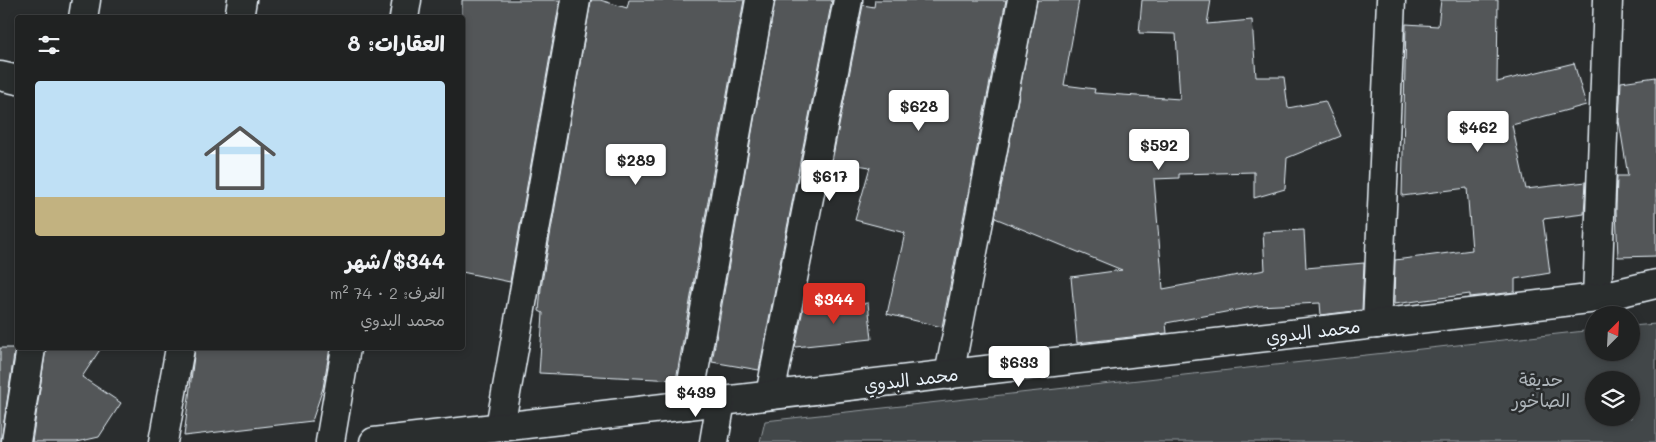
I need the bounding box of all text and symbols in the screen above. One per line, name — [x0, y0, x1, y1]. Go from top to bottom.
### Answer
text: العقارات: 8 — [347, 29, 445, 56]
icon: filters — [35, 31, 63, 59]
pin: $628 — [889, 90, 949, 132]
text: $628 — [900, 95, 938, 116]
pin: $462 — [1448, 110, 1508, 153]
icon: home — [195, 113, 285, 203]
text: $462 — [1459, 116, 1497, 137]
pin: $592 — [1129, 128, 1189, 171]
text: $592 — [1140, 134, 1178, 155]
pin: $289 — [606, 144, 666, 186]
text: $289 — [617, 149, 655, 170]
pin: $617 — [800, 160, 860, 202]
text: $617 — [812, 165, 848, 186]
text: $344/شهر — [346, 247, 445, 274]
text: الغرف: 2 · 74 m² — [330, 282, 445, 303]
pin: $344 — [804, 282, 864, 325]
text: $344 — [814, 288, 854, 309]
north arrow — [1585, 306, 1640, 361]
map controls — [1585, 306, 1640, 426]
text: محمد البدوي — [360, 309, 445, 330]
street label: محمد البدوي — [1264, 313, 1362, 351]
pin: $633 — [989, 346, 1049, 388]
text: $633 — [1000, 351, 1038, 372]
street label: محمد البدوي — [862, 361, 960, 399]
park label: حديقة الصاخور — [1510, 367, 1570, 413]
button: layers — [1585, 371, 1640, 426]
pin: $439 — [666, 376, 726, 418]
text: $439 — [676, 381, 716, 402]

